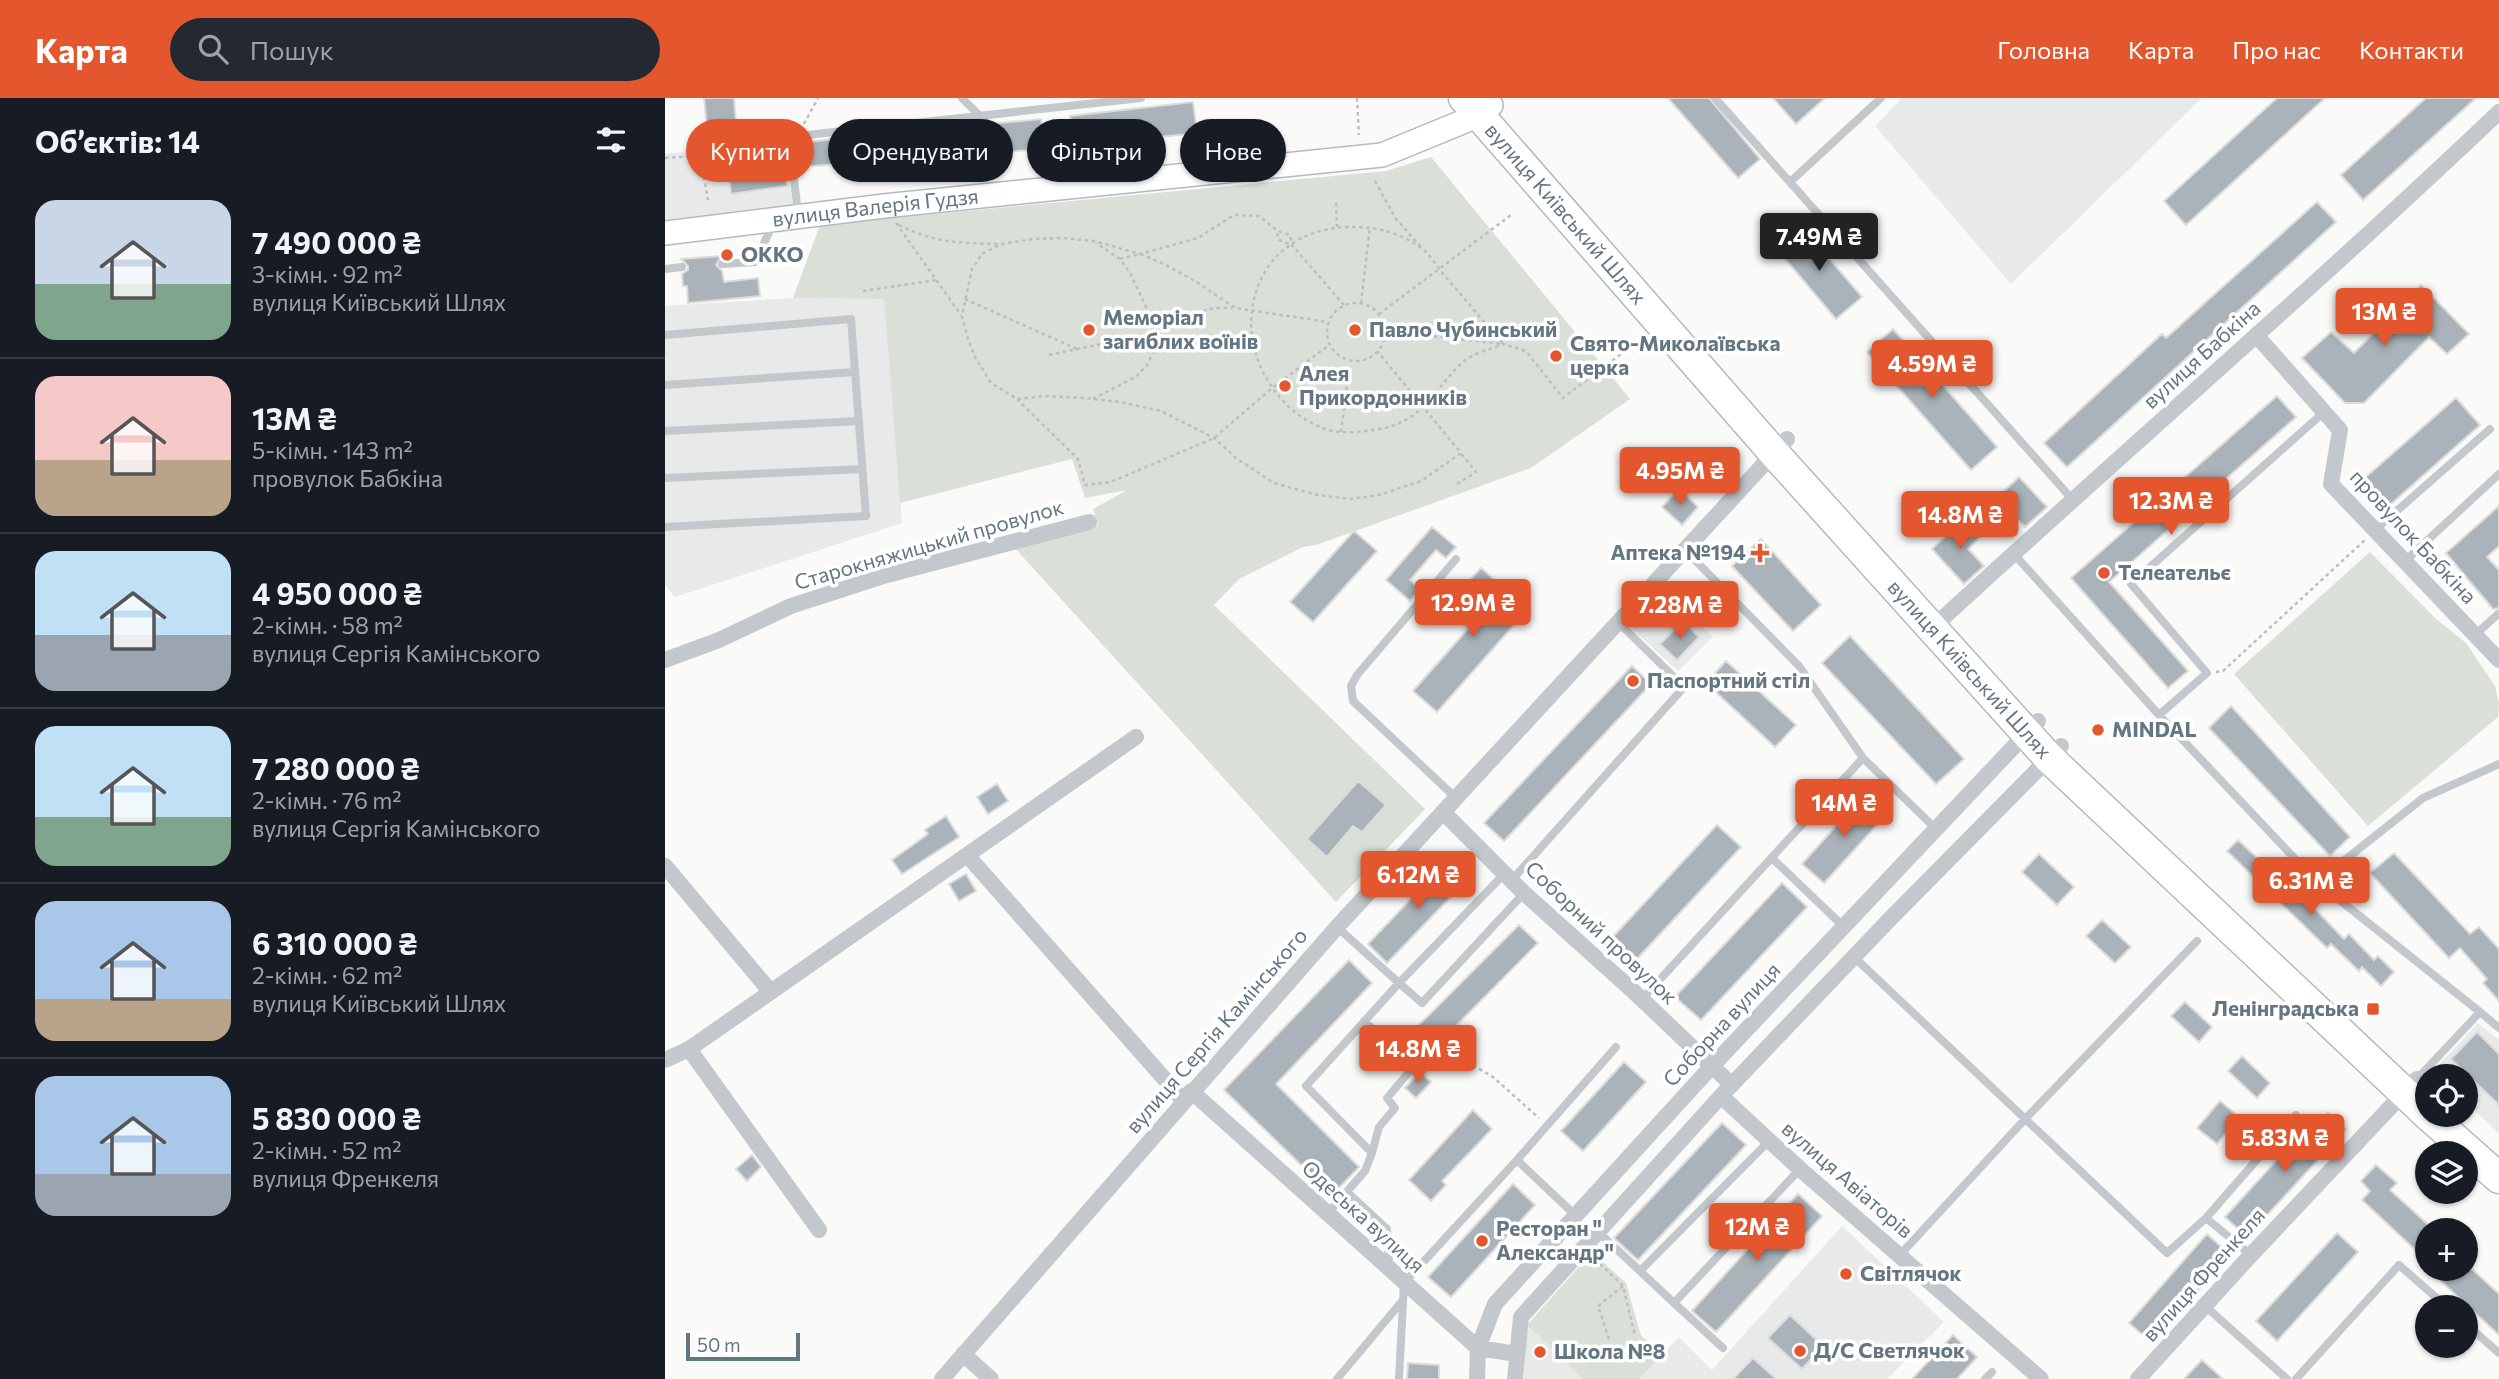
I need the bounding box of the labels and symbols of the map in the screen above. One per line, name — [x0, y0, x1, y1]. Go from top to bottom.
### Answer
street label: вулиця Київський Шлях — [1481, 117, 1652, 309]
street label: вулиця Валерія Гудзя — [771, 182, 980, 231]
pin: 7.49M ₴ — [1754, 214, 1884, 273]
place label: ОККО — [741, 241, 804, 266]
marker: ОККО — [719, 247, 735, 263]
pin: 13M ₴ — [2335, 288, 2433, 348]
street label: вулиця Бабкіна — [2137, 295, 2265, 413]
place label: Меморіал загиблих воїнів — [1103, 304, 1258, 353]
place label: Павло Чубинський — [1369, 316, 1557, 341]
marker: Меморіал загиблих воїнів — [1081, 322, 1097, 338]
marker: Павло Чубинський — [1347, 322, 1363, 338]
place label: Свято-Миколаївська церка — [1570, 330, 1780, 379]
pin: 4.59M ₴ — [1867, 341, 1997, 400]
marker: Свято-Миколаївська церка — [1548, 348, 1564, 364]
place label: Алея Прикордонників — [1299, 360, 1467, 409]
marker: Алея Прикордонників — [1277, 378, 1293, 394]
pin: 4.95M ₴ — [1615, 448, 1745, 507]
street label: провулок Бабкіна — [2346, 464, 2483, 608]
pin: 12.3M ₴ — [2106, 478, 2236, 537]
pin: 14.8M ₴ — [1895, 491, 2025, 551]
street label: Старокняжицький провулок — [791, 493, 1066, 594]
place label: Аптека №194 — [1611, 539, 1746, 564]
marker: Аптека №194 — [1752, 545, 1768, 561]
place label: Телеательє — [2118, 559, 2231, 584]
marker: Телеательє — [2096, 565, 2112, 581]
street label: вулиця Київський Шлях — [1883, 574, 2058, 763]
pin: 12.9M ₴ — [1408, 580, 1538, 639]
pin: 7.28M ₴ — [1615, 582, 1745, 641]
place label: Паспортний стіл — [1647, 667, 1810, 692]
marker: Паспортний стіл — [1625, 673, 1641, 689]
place label: MINDAL — [2112, 716, 2197, 741]
marker: MINDAL — [2090, 722, 2106, 738]
pin: 14M ₴ — [1795, 780, 1893, 839]
pin: 6.12M ₴ — [1353, 852, 1483, 911]
street label: Соборний провулок — [1521, 855, 1683, 1009]
pin: 6.31M ₴ — [2246, 858, 2376, 917]
street label: вулиця Сергія Камінського — [1120, 922, 1312, 1138]
street label: Соборна вулиця — [1657, 957, 1785, 1091]
place label: Ленінградська — [2212, 995, 2359, 1020]
marker: Ленінградська — [2365, 1001, 2381, 1017]
pin: 14.8M ₴ — [1353, 1026, 1483, 1085]
pin: 5.83M ₴ — [2220, 1114, 2350, 1174]
street label: вулиця Авіаторів — [1777, 1115, 1919, 1243]
street label: Одеська вулиця — [1298, 1154, 1430, 1277]
street label: вулиця Френкеля — [2136, 1202, 2269, 1346]
pin: 12M ₴ — [1708, 1204, 1806, 1263]
place label: Ресторан " Александр" — [1496, 1215, 1614, 1264]
marker: Ресторан " Александр" — [1474, 1233, 1490, 1249]
place label: Світлячок — [1860, 1260, 1962, 1285]
marker: Світлячок — [1838, 1266, 1854, 1282]
scale bar — [686, 1330, 800, 1362]
place label: Д/С Светлячок — [1814, 1337, 1965, 1362]
place label: Школа №8 — [1554, 1338, 1665, 1363]
marker: Д/С Светлячок — [1792, 1343, 1808, 1359]
marker: Школа №8 — [1532, 1344, 1548, 1360]

